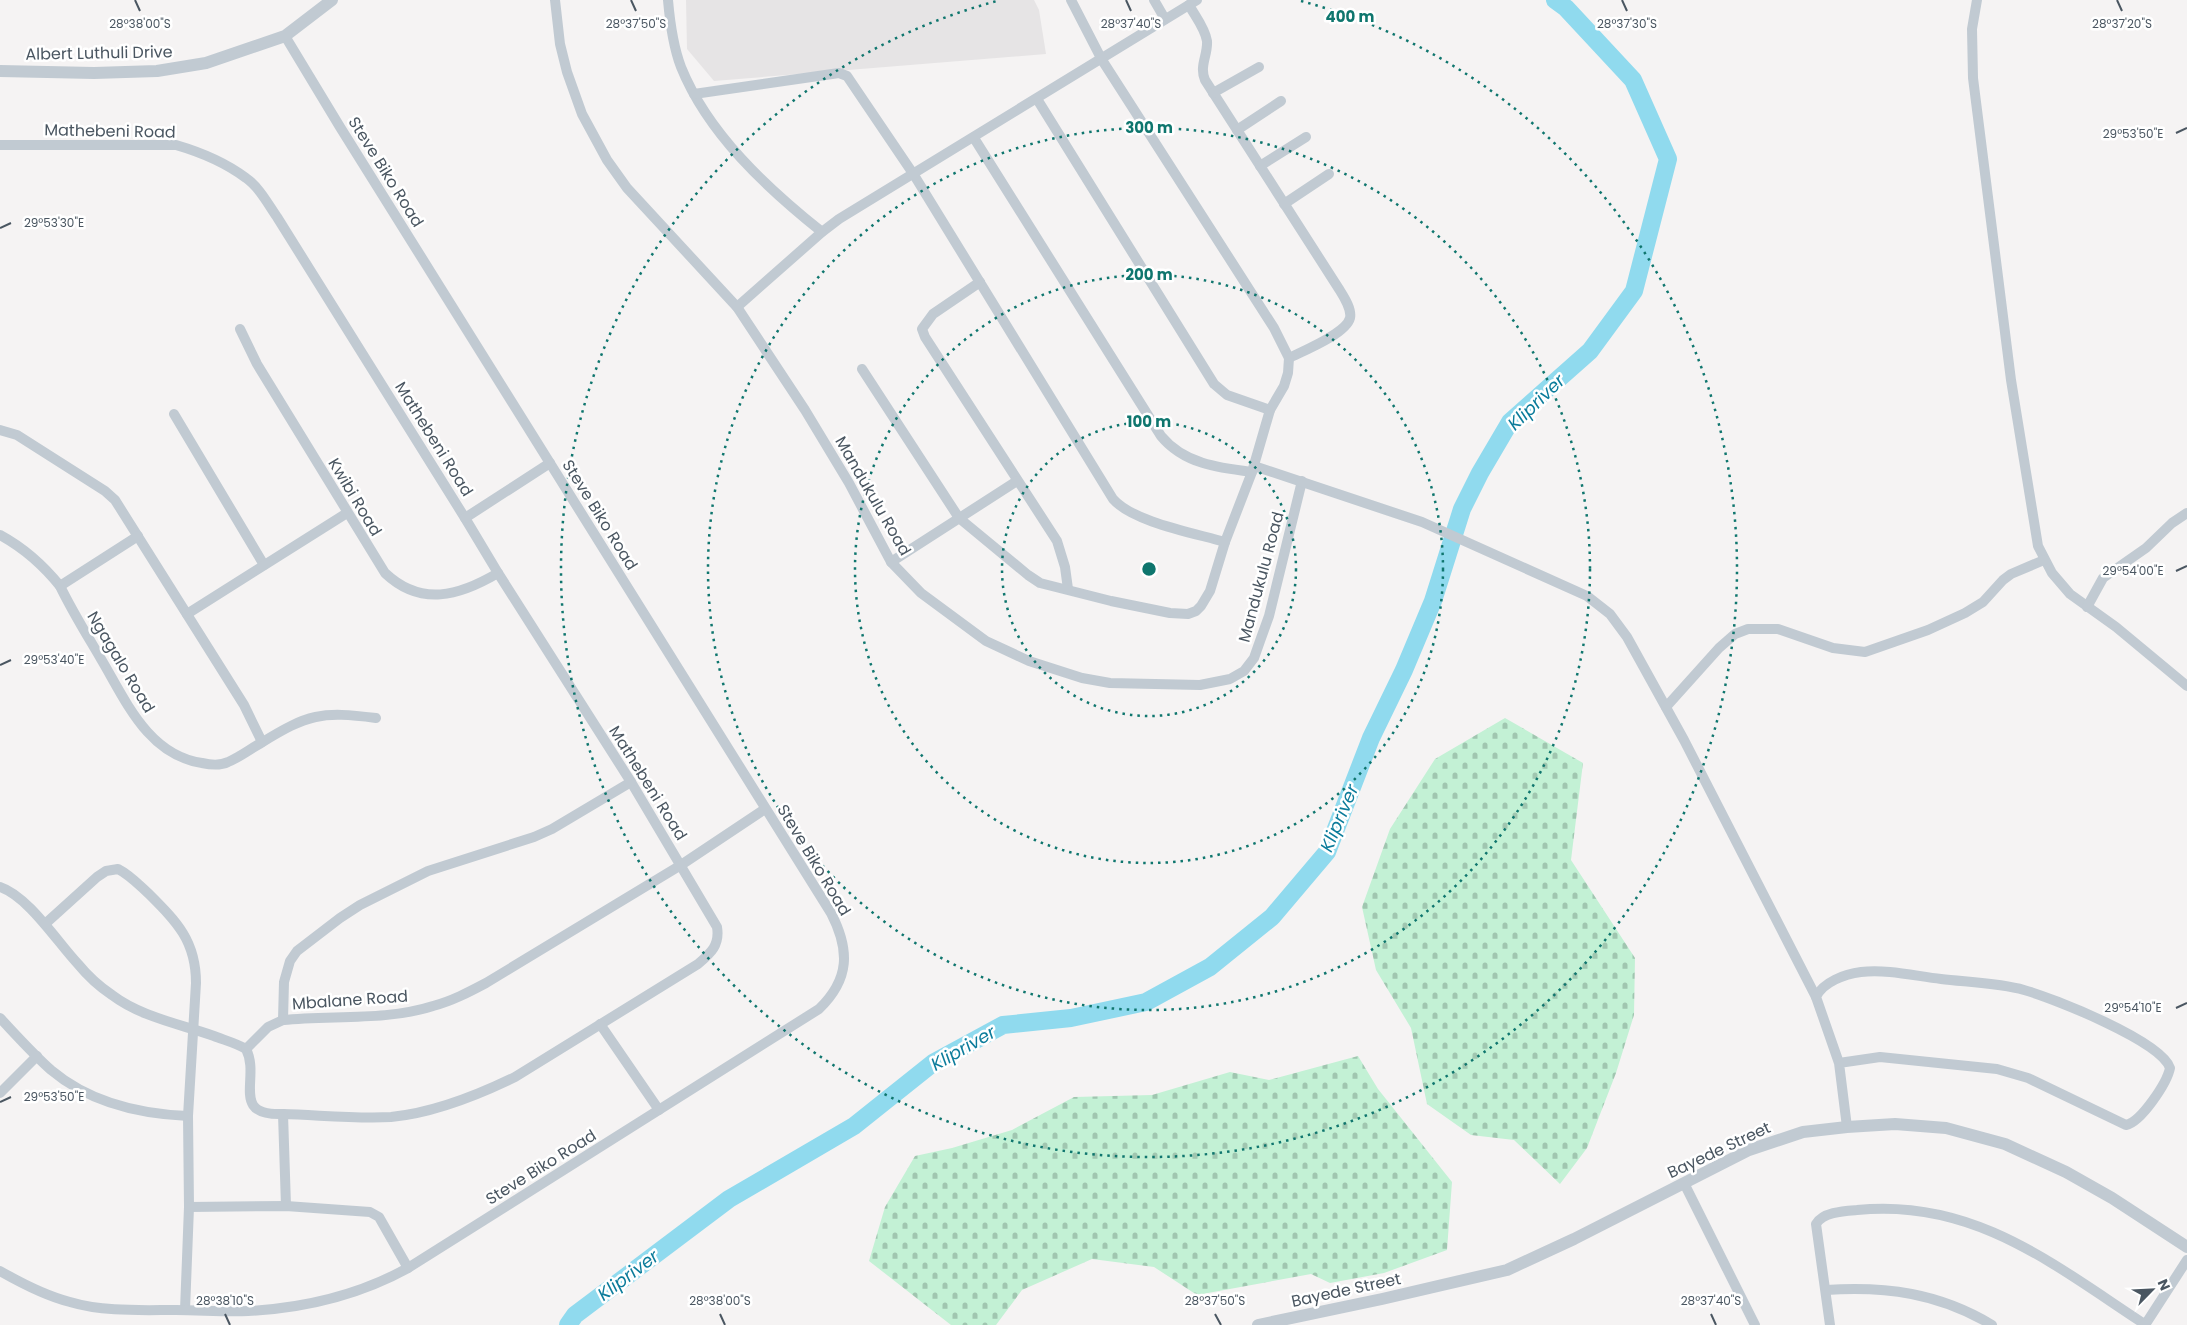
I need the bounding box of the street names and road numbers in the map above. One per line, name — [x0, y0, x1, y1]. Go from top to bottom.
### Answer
street label: Albert Luthuli Drive — [25, 40, 173, 66]
street label: Steve Biko Road — [343, 112, 429, 232]
street label: Mathebeni Road — [44, 118, 176, 144]
street label: Mathebeni Road — [389, 377, 479, 501]
street label: Mandukulu Road — [829, 432, 917, 560]
street label: Kwibi Road — [323, 454, 387, 540]
street label: Steve Biko Road — [557, 455, 643, 575]
street label: Mandukulu Road — [1232, 509, 1290, 645]
street label: Ngagalo Road — [82, 607, 160, 717]
street label: Mathebeni Road — [603, 721, 693, 845]
street label: Steve Biko Road — [772, 800, 856, 920]
street label: Mbalane Road — [291, 984, 409, 1016]
street label: Bayede Street — [1664, 1116, 1774, 1184]
street label: Steve Biko Road — [481, 1124, 601, 1210]
street label: Bayede Street — [1289, 1267, 1403, 1313]

